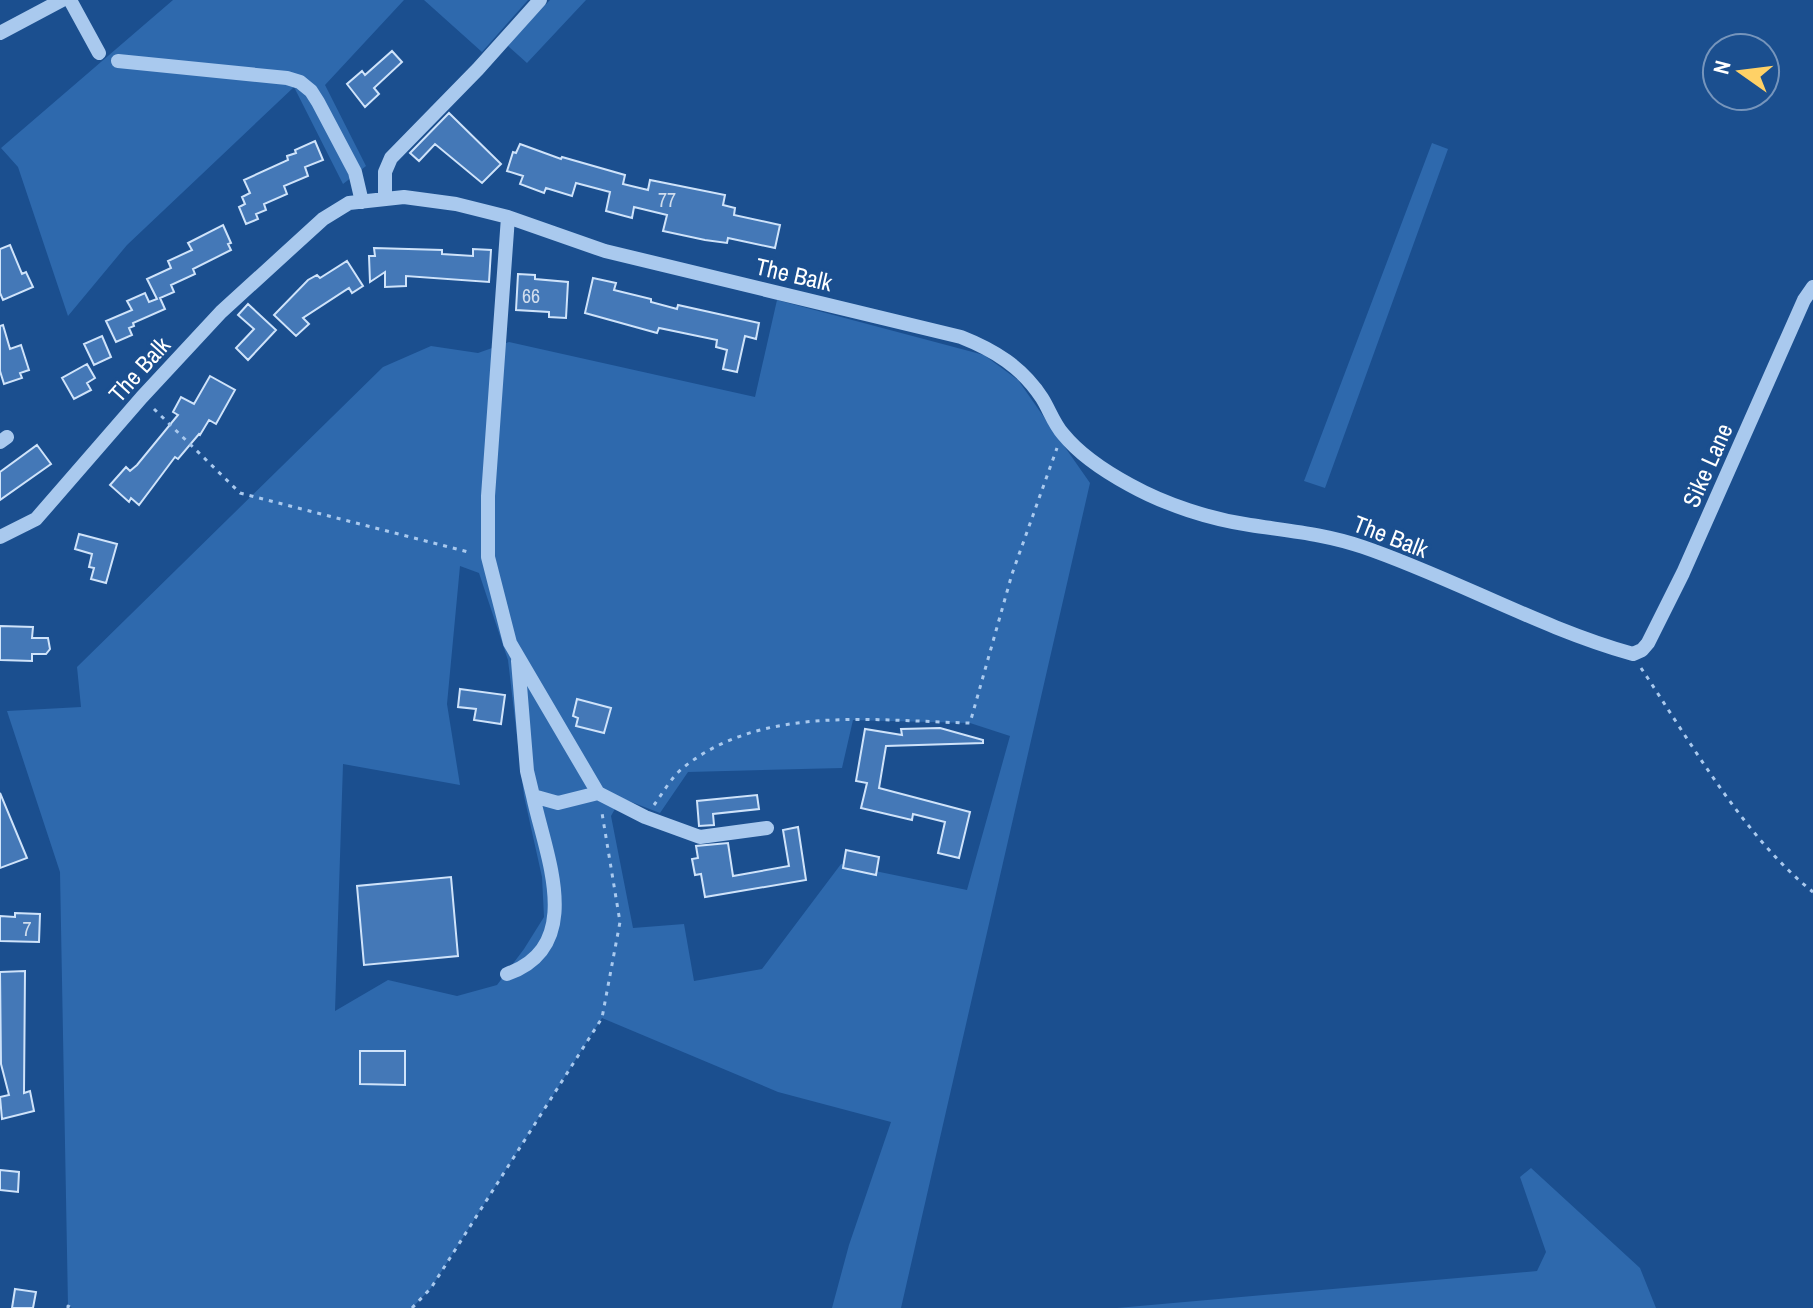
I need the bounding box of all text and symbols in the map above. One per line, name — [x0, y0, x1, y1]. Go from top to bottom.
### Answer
north arrow — [1701, 32, 1781, 112]
text: N — [1705, 57, 1738, 77]
house number: 77 — [658, 186, 676, 213]
street label: The Balk — [753, 250, 836, 298]
house number: 66 — [522, 282, 540, 309]
street label: The Balk — [101, 329, 177, 409]
street label: Sike Lane — [1674, 418, 1740, 512]
street label: The Balk — [1349, 507, 1433, 565]
house number: 7 — [22, 915, 32, 942]

